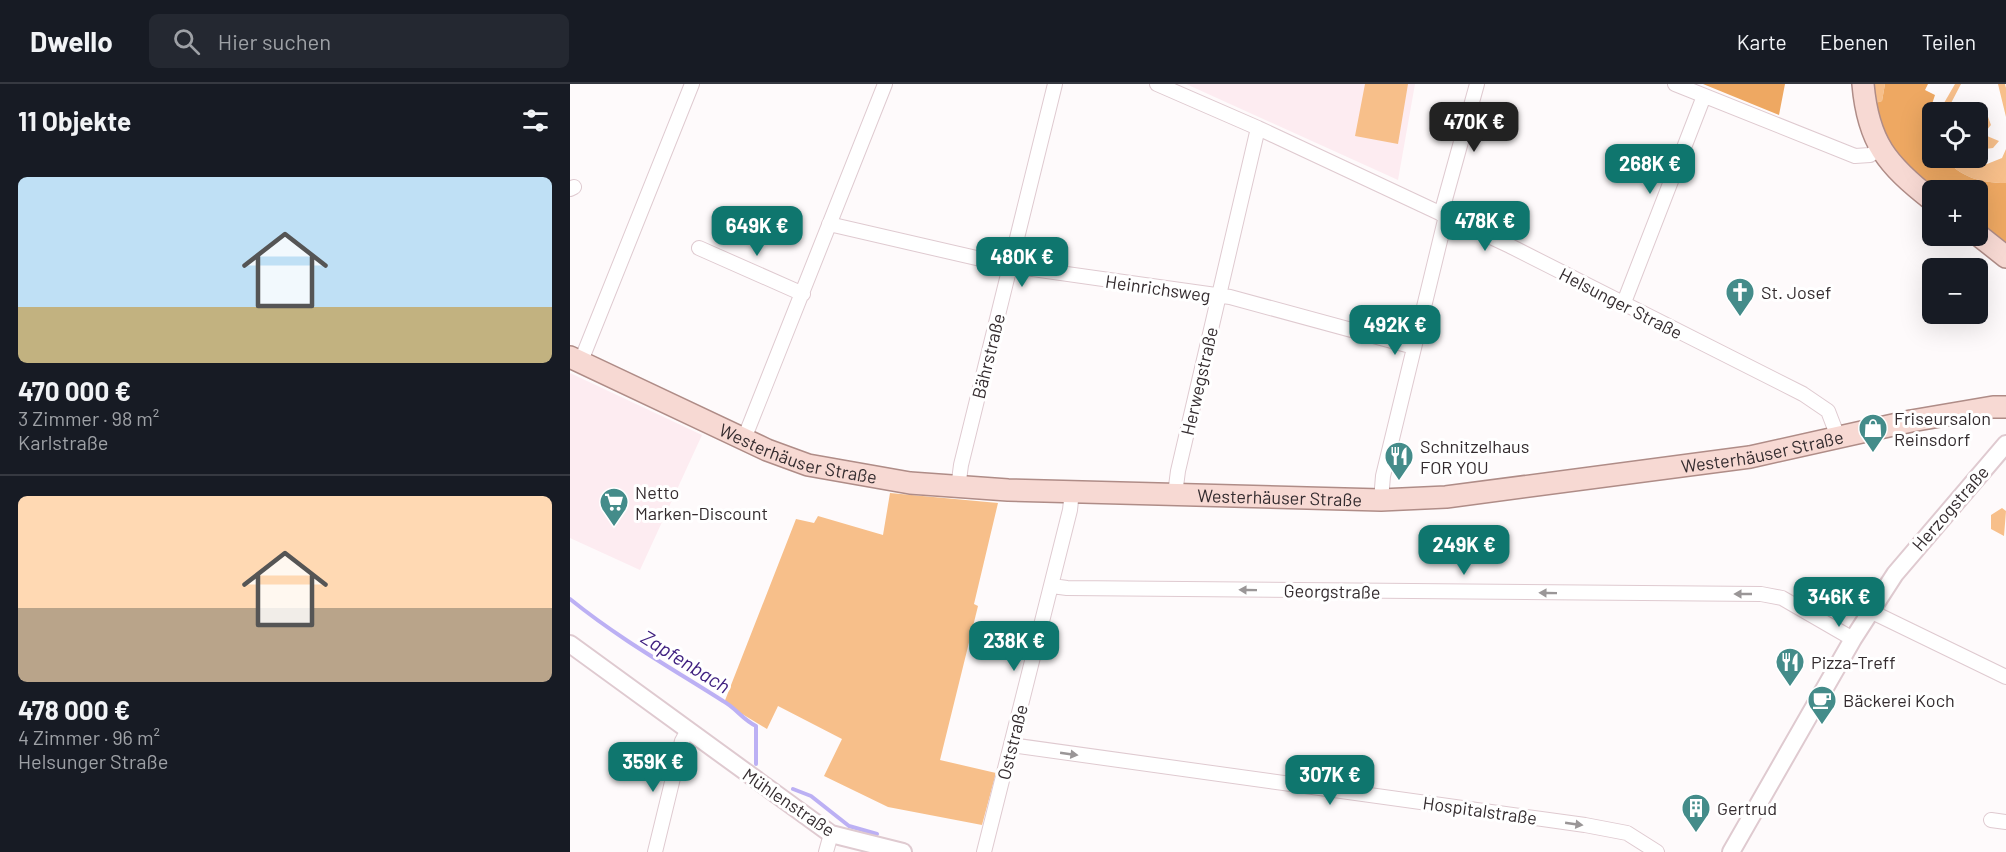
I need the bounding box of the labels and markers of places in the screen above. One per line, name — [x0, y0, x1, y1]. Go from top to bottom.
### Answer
pin: 470K € — [1425, 102, 1523, 153]
pin: 268K € — [1601, 144, 1699, 195]
pin: 478K € — [1436, 201, 1534, 252]
pin: 649K € — [708, 206, 806, 257]
pin: 480K € — [973, 237, 1071, 288]
church icon: St. Josef — [1724, 276, 1756, 318]
place label: St. Josef — [1761, 281, 1831, 303]
pin: 492K € — [1346, 305, 1444, 356]
place label: Friseursalon Reinsdorf — [1894, 407, 1991, 450]
shop icon: Friseursalon Reinsdorf — [1857, 412, 1889, 454]
place label: Schnitzelhaus FOR YOU — [1420, 435, 1529, 478]
restaurant icon: Schnitzelhaus FOR YOU — [1383, 440, 1415, 482]
place label: Netto Marken-Discount — [635, 481, 768, 524]
supermarket icon: Netto Marken-Discount — [598, 486, 630, 528]
pin: 249K € — [1415, 525, 1513, 576]
pin: 346K € — [1790, 577, 1888, 628]
pin: 238K € — [965, 621, 1063, 672]
restaurant icon: Pizza-Treff — [1774, 646, 1806, 688]
place label: Pizza-Treff — [1811, 651, 1896, 673]
cafe icon: Bäckerei Koch — [1806, 684, 1838, 726]
place label: Bäckerei Koch — [1843, 689, 1955, 711]
pin: 359K € — [604, 742, 702, 793]
pin: 307K € — [1281, 755, 1379, 806]
building icon: Gertrud — [1680, 792, 1712, 834]
place label: Gertrud — [1717, 797, 1777, 819]

